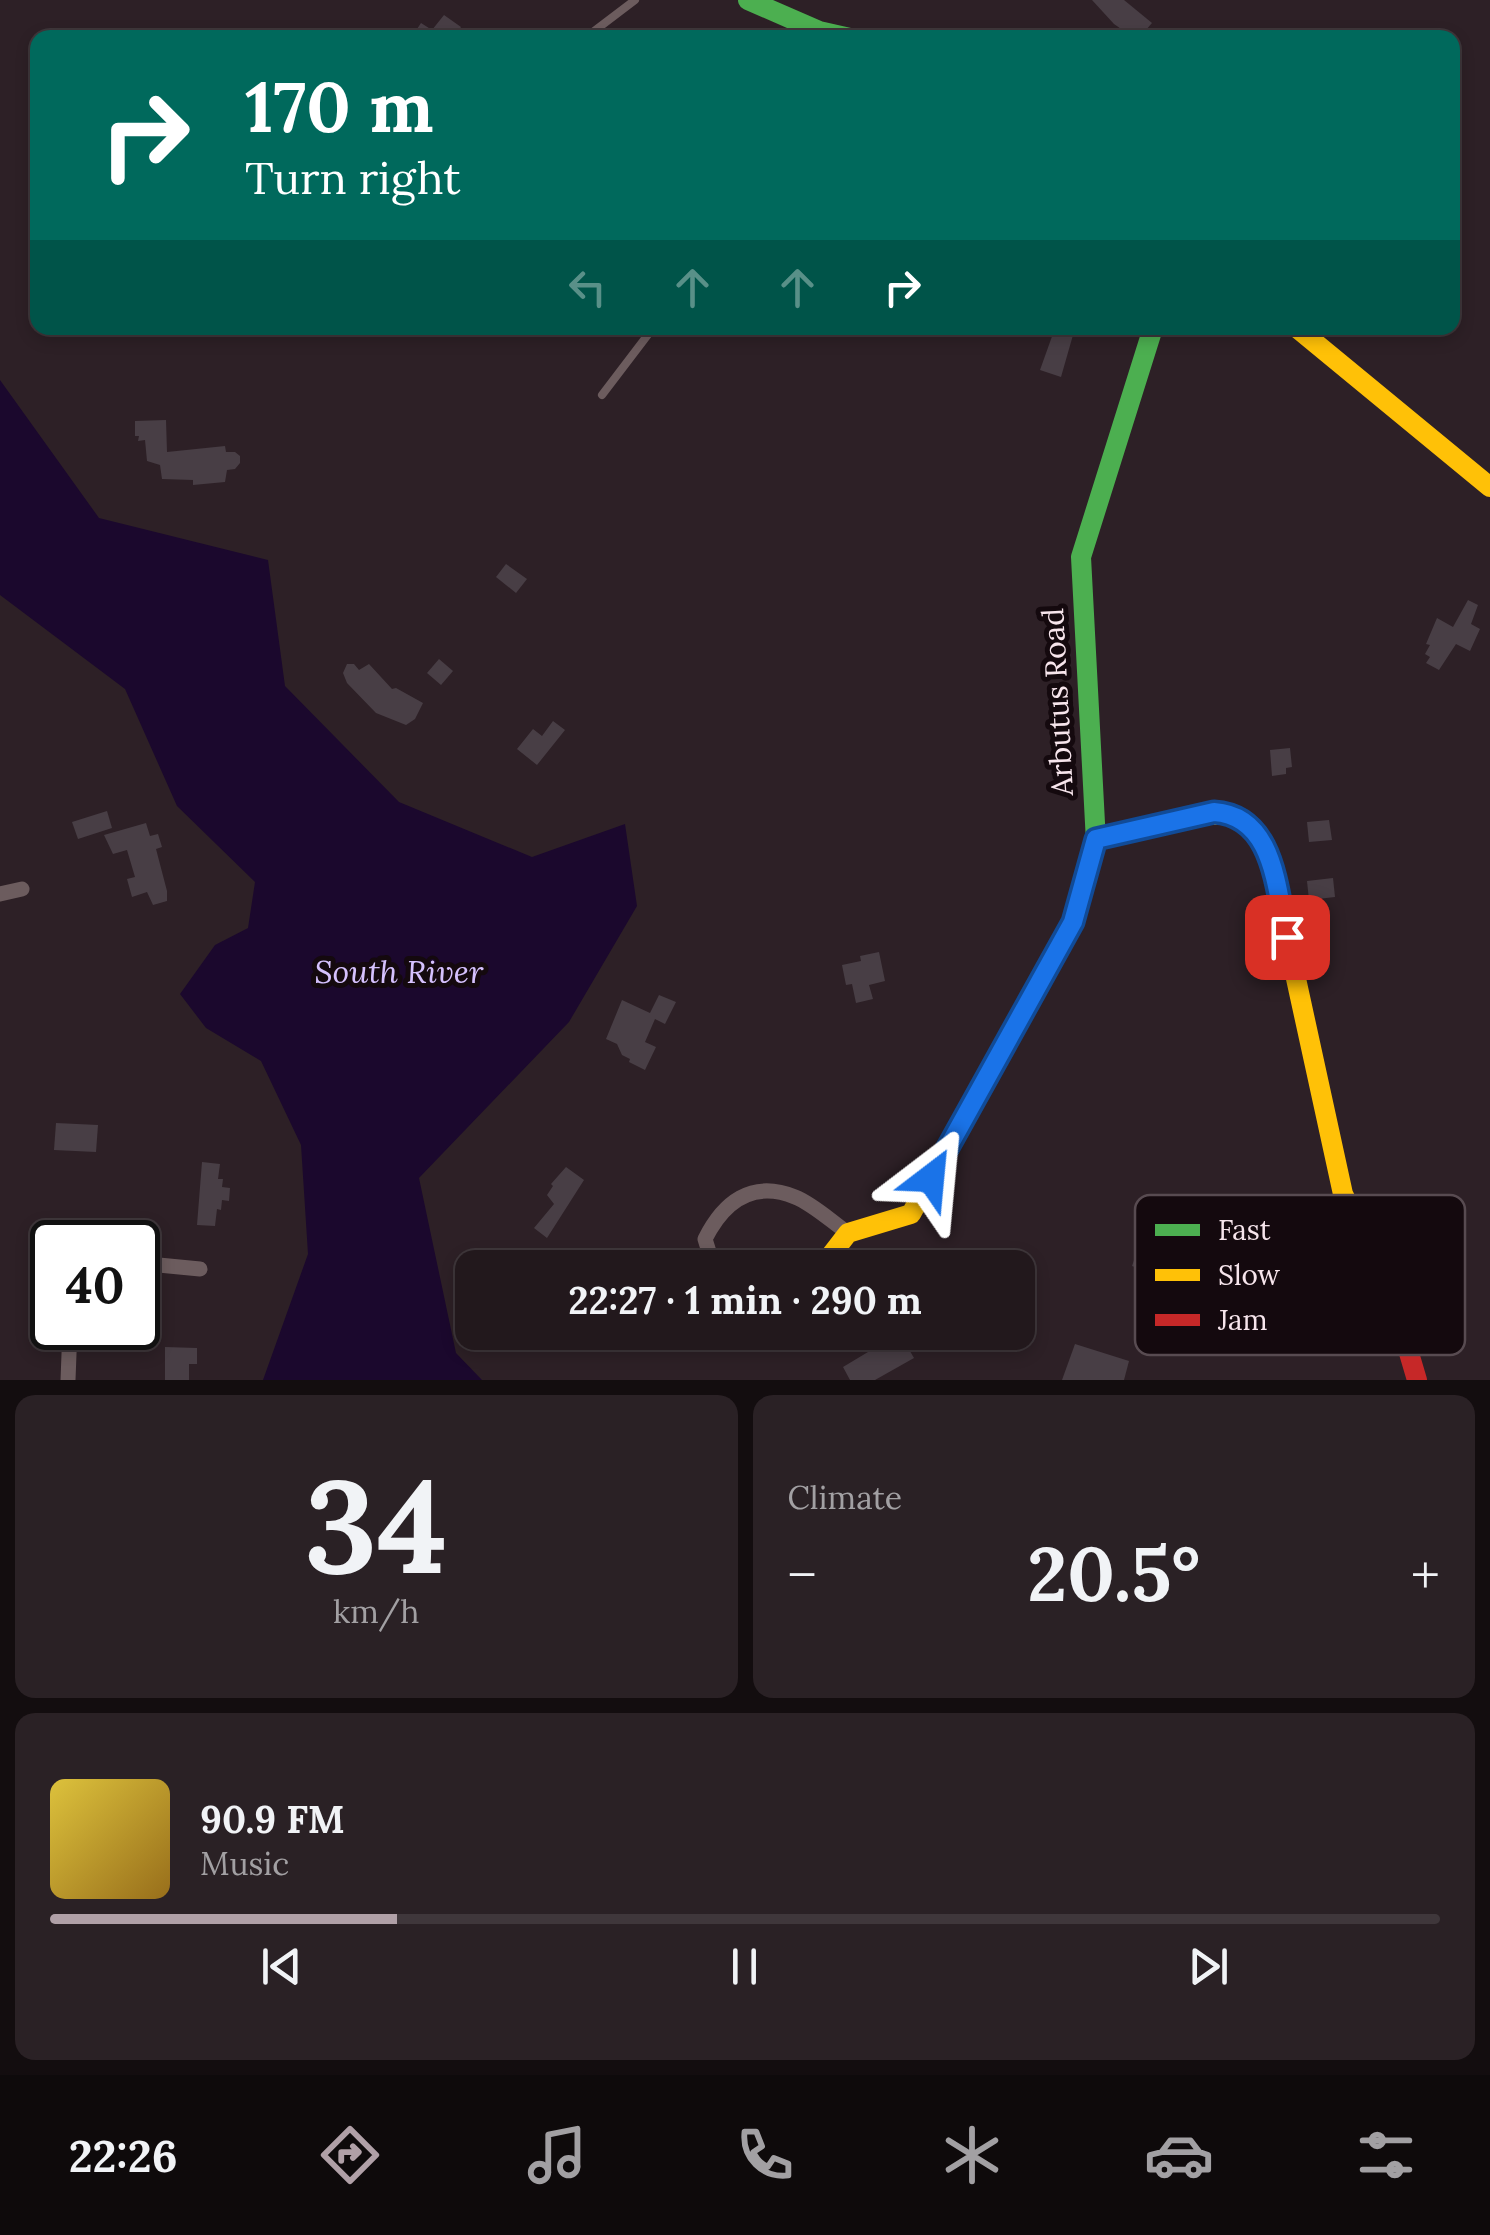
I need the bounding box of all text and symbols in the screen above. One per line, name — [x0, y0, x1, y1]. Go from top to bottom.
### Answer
text: 170 m — [245, 62, 434, 151]
icon: right — [80, 70, 210, 200]
text: Turn right — [245, 149, 461, 206]
icon: left — [560, 260, 615, 315]
icon: ahead — [665, 260, 720, 315]
icon: ahead — [770, 260, 825, 315]
icon: right — [875, 260, 930, 315]
street label: Arbutus Road — [1033, 607, 1081, 798]
pin — [1245, 895, 1330, 980]
icon: arrive — [1260, 910, 1315, 965]
water label: South River — [314, 951, 484, 992]
position arrow — [879, 1126, 983, 1230]
legend — [1135, 1195, 1465, 1355]
text: Fast — [1218, 1212, 1271, 1248]
speed limit sign: 40 — [30, 1220, 160, 1350]
text: Slow — [1218, 1257, 1281, 1293]
text: 22:27 · 1 min · 290 m — [568, 1276, 922, 1324]
text: Jam — [1217, 1302, 1268, 1338]
text: 34 — [304, 1442, 448, 1609]
text: Climate — [788, 1477, 902, 1518]
text: 20.5° — [1027, 1526, 1200, 1622]
text: − — [788, 1540, 817, 1610]
text: + — [1411, 1540, 1440, 1610]
text: km/h — [333, 1591, 419, 1632]
text: 90.9 FM — [200, 1795, 345, 1843]
text: Music — [200, 1843, 289, 1884]
icon: previous — [254, 1939, 309, 1994]
icon: pause — [717, 1939, 772, 1994]
icon: next — [1181, 1939, 1236, 1994]
icon: directions — [315, 2120, 385, 2190]
icon: music — [522, 2120, 592, 2190]
icon: phone — [730, 2120, 800, 2190]
icon: climate — [937, 2120, 1007, 2190]
icon: car — [1144, 2120, 1214, 2190]
icon: filters — [1351, 2120, 1421, 2190]
text: 22:26 — [69, 2127, 178, 2184]

